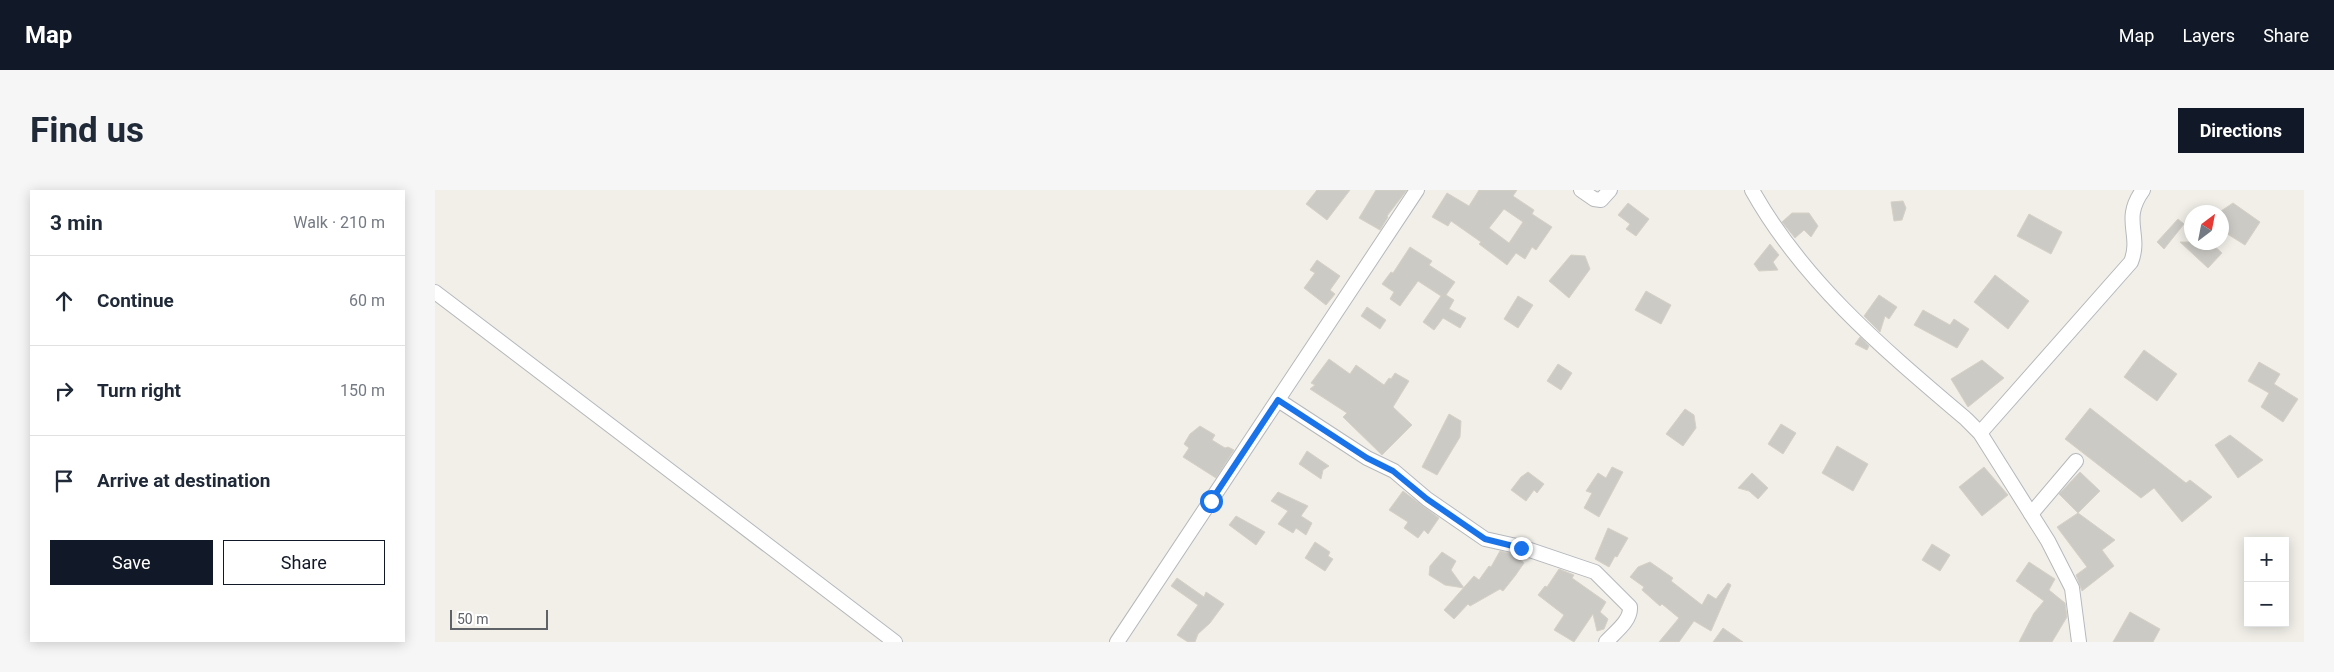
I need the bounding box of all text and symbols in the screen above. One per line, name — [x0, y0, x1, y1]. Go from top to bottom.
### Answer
text: Map — [25, 21, 72, 49]
text: Map — [2119, 25, 2154, 46]
text: Layers — [2182, 25, 2235, 46]
text: Share — [2263, 25, 2309, 46]
button: Directions — [2178, 108, 2304, 153]
text: Find us — [30, 110, 144, 151]
north arrow — [2184, 205, 2229, 250]
text: 3 min — [50, 211, 103, 235]
text: Walk · 210 m — [293, 213, 385, 232]
icon: ahead — [50, 287, 78, 315]
text: Continue — [97, 289, 174, 312]
text: 60 m — [349, 291, 385, 310]
icon: right — [50, 377, 78, 405]
text: Turn right — [97, 379, 181, 402]
text: 150 m — [340, 381, 385, 400]
icon: arrive — [50, 467, 78, 495]
text: Arrive at destination — [97, 469, 270, 492]
route start — [1200, 490, 1223, 513]
route end — [1510, 537, 1533, 560]
map controls — [2244, 537, 2289, 627]
button: + — [2244, 537, 2289, 582]
button: Save — [50, 540, 213, 585]
button: Share — [223, 540, 385, 585]
button: − — [2244, 582, 2289, 627]
scale bar — [450, 607, 547, 630]
text: 50 m — [457, 611, 489, 627]

